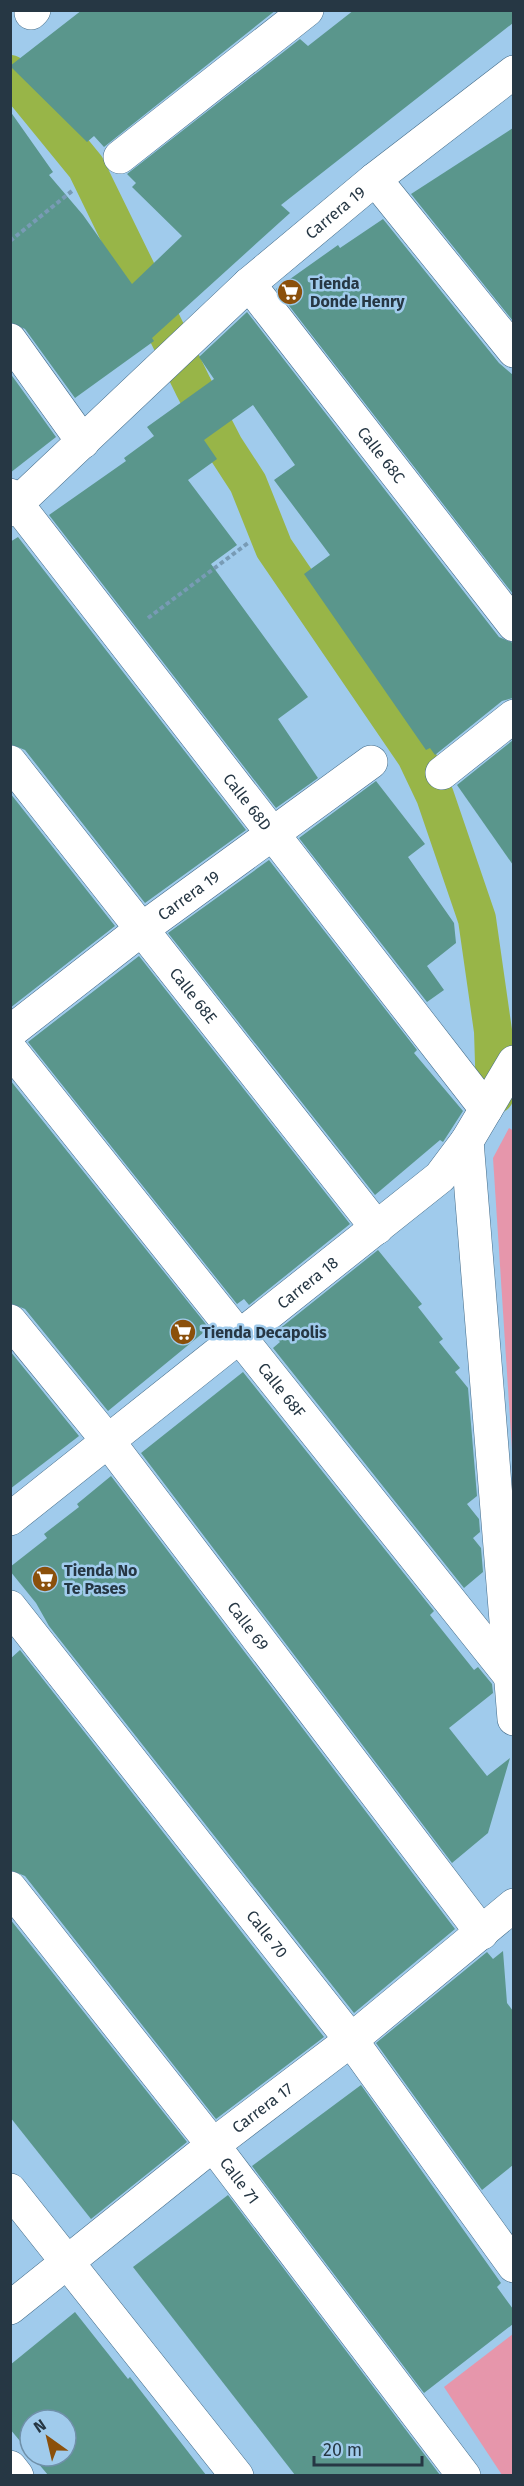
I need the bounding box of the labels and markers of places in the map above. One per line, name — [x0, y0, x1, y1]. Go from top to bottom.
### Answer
place label: Tienda Donde Henry — [310, 274, 405, 311]
supermarket icon: Tienda Donde Henry — [275, 277, 305, 307]
supermarket icon: Tienda Decapolis — [168, 1317, 198, 1347]
place label: Tienda Decapolis — [202, 1323, 327, 1342]
place label: Tienda No Te Pases — [64, 1561, 137, 1598]
supermarket icon: Tienda No Te Pases — [30, 1564, 60, 1594]

